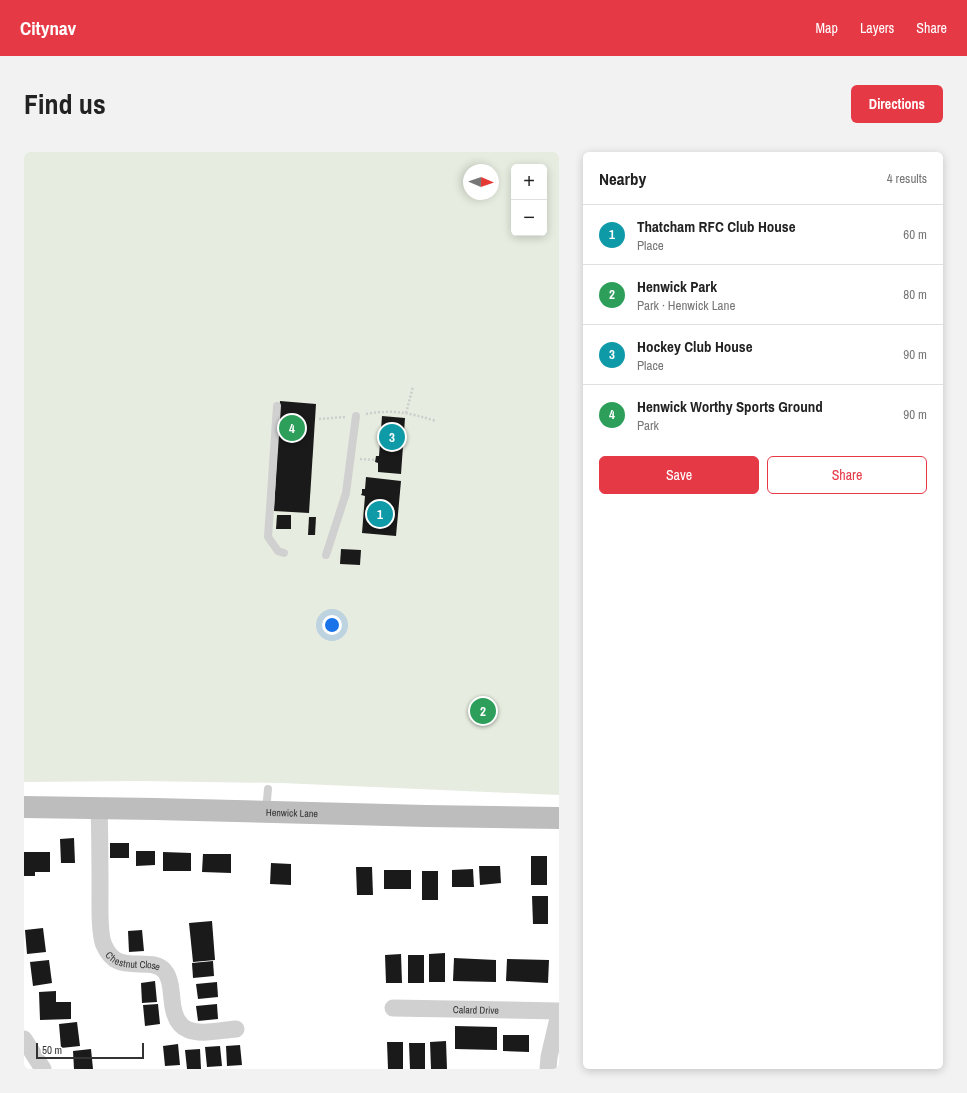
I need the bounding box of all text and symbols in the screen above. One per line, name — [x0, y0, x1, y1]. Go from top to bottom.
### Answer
text: Citynav — [20, 15, 76, 41]
text: Map — [816, 19, 838, 37]
text: Layers — [860, 19, 894, 37]
text: Share — [916, 19, 947, 37]
text: Find us — [24, 85, 106, 123]
button: Directions — [851, 85, 943, 123]
north arrow — [463, 164, 499, 200]
map controls — [511, 164, 547, 236]
button: + — [511, 164, 547, 200]
text: Nearby — [599, 167, 646, 190]
text: 4 results — [887, 170, 927, 187]
button: − — [511, 200, 547, 236]
text: Thatcham RFC Club House — [637, 216, 796, 237]
text: 1 — [609, 226, 615, 243]
text: 60 m — [903, 226, 927, 243]
text: Place — [637, 237, 664, 254]
text: Henwick Park — [637, 276, 717, 297]
text: 2 — [609, 286, 615, 303]
text: 80 m — [903, 286, 927, 303]
text: Park · Henwick Lane — [637, 297, 735, 314]
text: Hockey Club House — [637, 336, 753, 357]
text: 3 — [609, 346, 615, 363]
text: 90 m — [903, 346, 927, 363]
text: Place — [637, 357, 664, 374]
text: Henwick Worthy Sports Ground — [637, 396, 823, 417]
text: 4 — [609, 406, 615, 423]
text: 90 m — [903, 406, 927, 423]
pin: 4 — [279, 413, 305, 443]
text: Park — [637, 417, 659, 434]
pin: 3 — [379, 422, 405, 452]
button: Save — [599, 456, 759, 494]
button: Share — [767, 456, 927, 494]
pin: 1 — [367, 499, 393, 529]
your location — [322, 615, 342, 635]
pin: 2 — [470, 696, 496, 726]
street label: Henwick Lane — [266, 806, 319, 820]
street label: Chestnut Close — [103, 949, 163, 974]
street label: Calard Drive — [453, 1003, 500, 1017]
scale bar — [36, 1041, 144, 1060]
text: 50 m — [42, 1043, 62, 1057]

